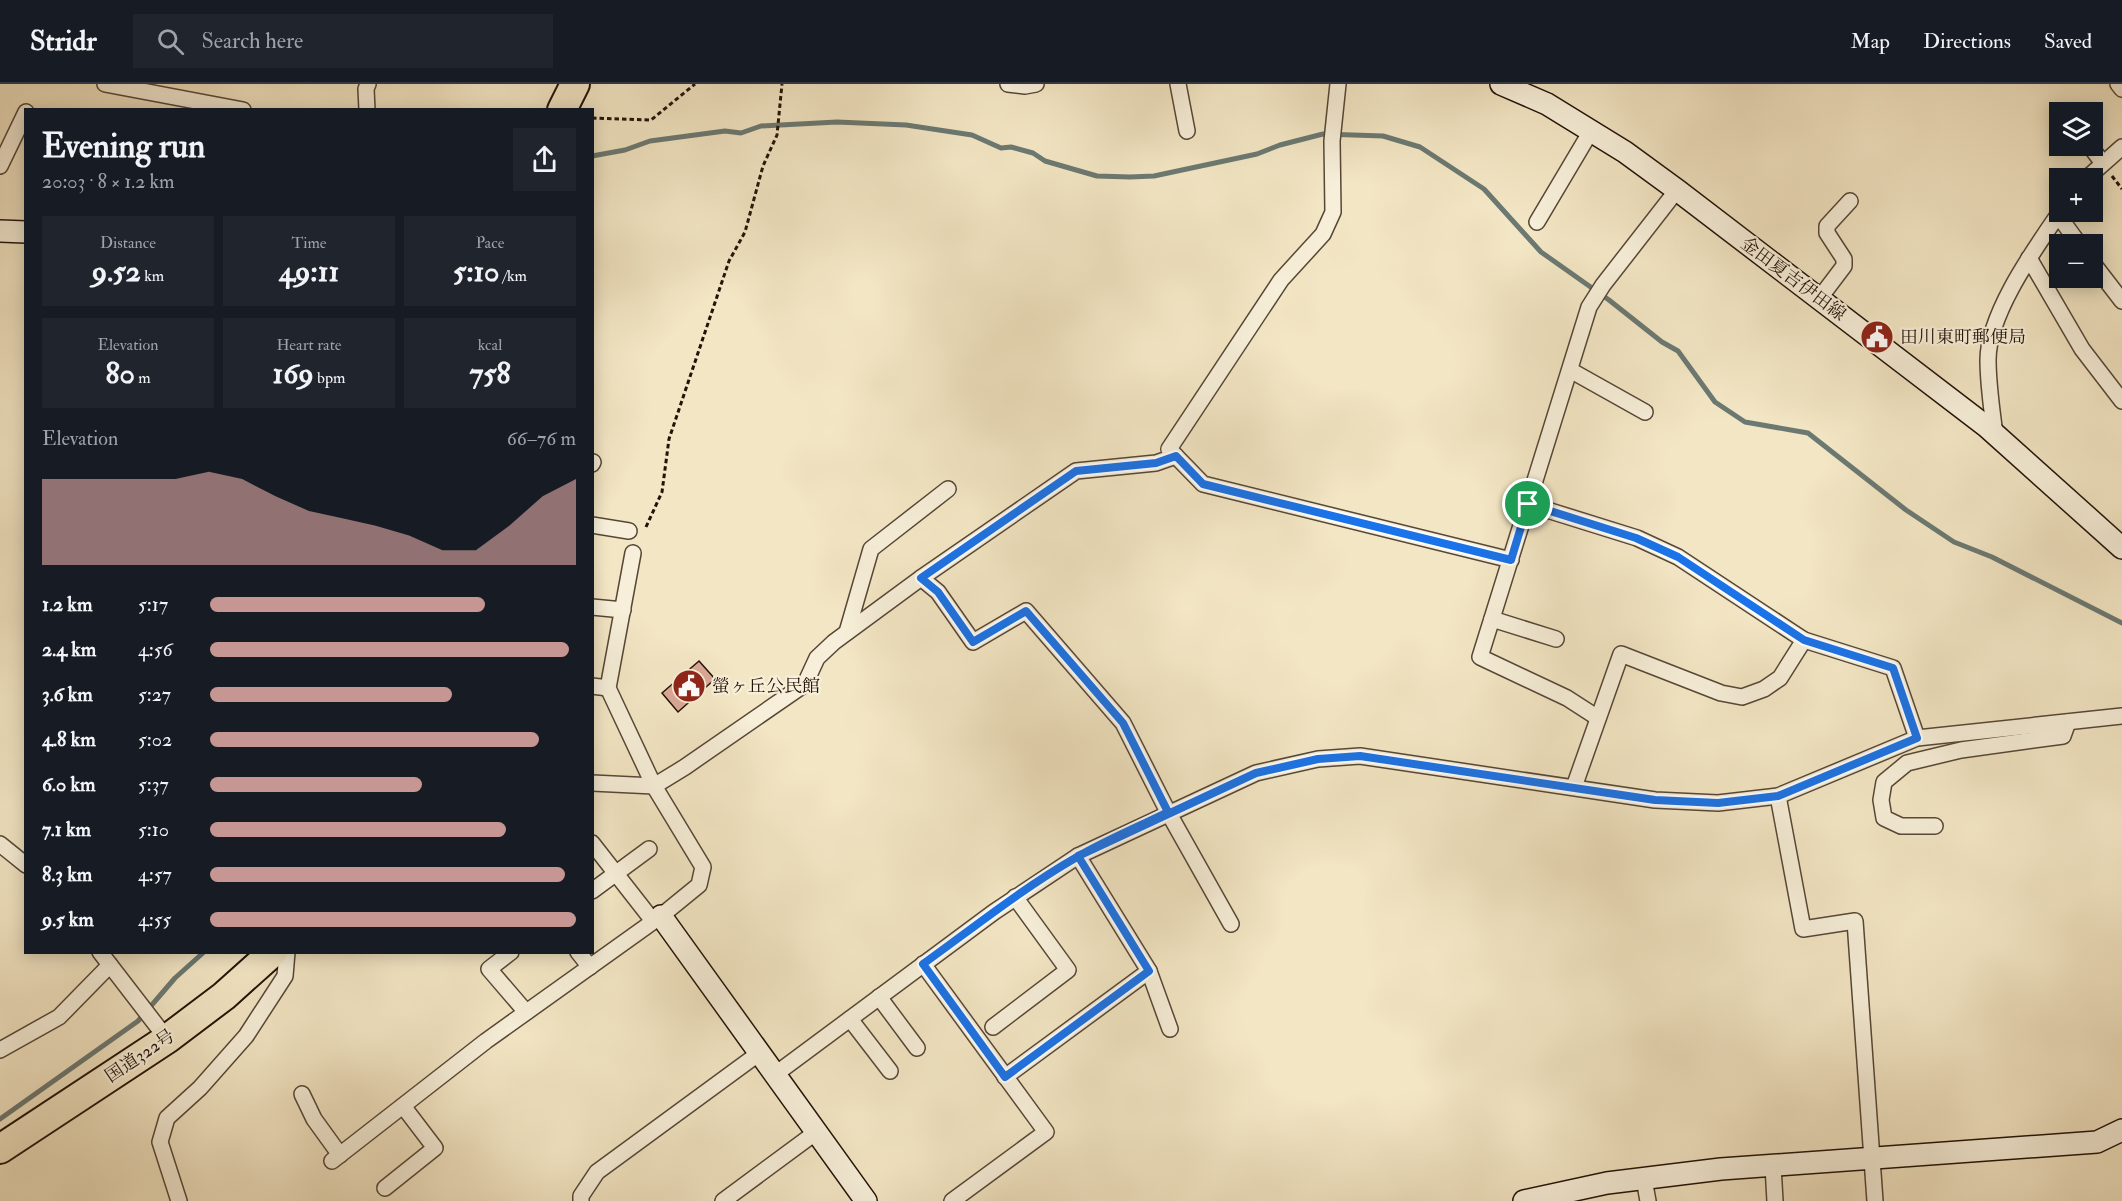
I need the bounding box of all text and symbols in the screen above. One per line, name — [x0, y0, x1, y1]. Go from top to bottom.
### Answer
search box — [133, 14, 553, 68]
text: Stridr — [30, 24, 97, 59]
icon: search — [154, 25, 187, 58]
text: Search here — [202, 27, 303, 55]
text: Map — [1850, 28, 1890, 55]
text: Directions — [1923, 28, 2011, 55]
text: Saved — [2044, 28, 2092, 55]
map controls — [2049, 102, 2103, 288]
button: layers — [2049, 102, 2103, 156]
text: Evening run — [42, 126, 205, 167]
button: share — [513, 128, 576, 191]
button: + — [2049, 168, 2103, 222]
text: 20:03 · 8 × 1.2 km — [42, 169, 175, 194]
street label: 金田夏吉伊田線 — [1736, 232, 1850, 326]
text: Distance — [100, 233, 156, 253]
text: Time — [292, 233, 326, 253]
text: Pace — [476, 233, 504, 253]
button: − — [2049, 234, 2103, 288]
text: 9.52 — [92, 253, 141, 290]
text: 49:11 — [279, 253, 339, 290]
text: 5:10 — [453, 253, 499, 290]
text: km — [141, 266, 164, 286]
text: /km — [499, 266, 527, 286]
public building icon: 田川東町郵便局 — [1859, 319, 1895, 355]
place label: 田川東町郵便局 — [1900, 326, 2026, 349]
text: Elevation — [98, 335, 158, 355]
text: Heart rate — [276, 335, 342, 355]
text: kcal — [478, 335, 502, 355]
text: 80 — [105, 355, 135, 392]
text: 169 — [273, 355, 314, 392]
text: 758 — [469, 355, 511, 392]
text: m — [135, 368, 151, 388]
text: bpm — [314, 368, 345, 388]
text: Elevation — [42, 426, 118, 451]
text: 66–76 m — [507, 426, 576, 451]
pin — [1502, 478, 1553, 529]
icon: arrive — [1511, 487, 1544, 520]
text: 1.2 km — [42, 592, 92, 617]
text: 5:17 — [138, 592, 168, 617]
text: 2.4 km — [42, 637, 96, 662]
text: 4:56 — [138, 637, 173, 662]
public building icon: 螢ヶ丘公民館 — [671, 668, 707, 704]
place label: 螢ヶ丘公民館 — [712, 675, 820, 698]
text: 3.6 km — [42, 682, 93, 707]
text: 5:27 — [138, 682, 171, 707]
text: 4.8 km — [42, 727, 96, 752]
text: 5:02 — [138, 727, 172, 752]
text: 6.0 km — [42, 772, 95, 797]
text: 5:37 — [138, 772, 169, 797]
text: 7.1 km — [42, 817, 91, 842]
text: 5:10 — [138, 817, 169, 842]
text: 8.3 km — [42, 862, 92, 887]
text: 4:57 — [138, 862, 172, 887]
text: 9.5 km — [42, 907, 94, 932]
text: 4:55 — [138, 907, 171, 932]
street label: 国道322号 — [101, 1024, 179, 1088]

